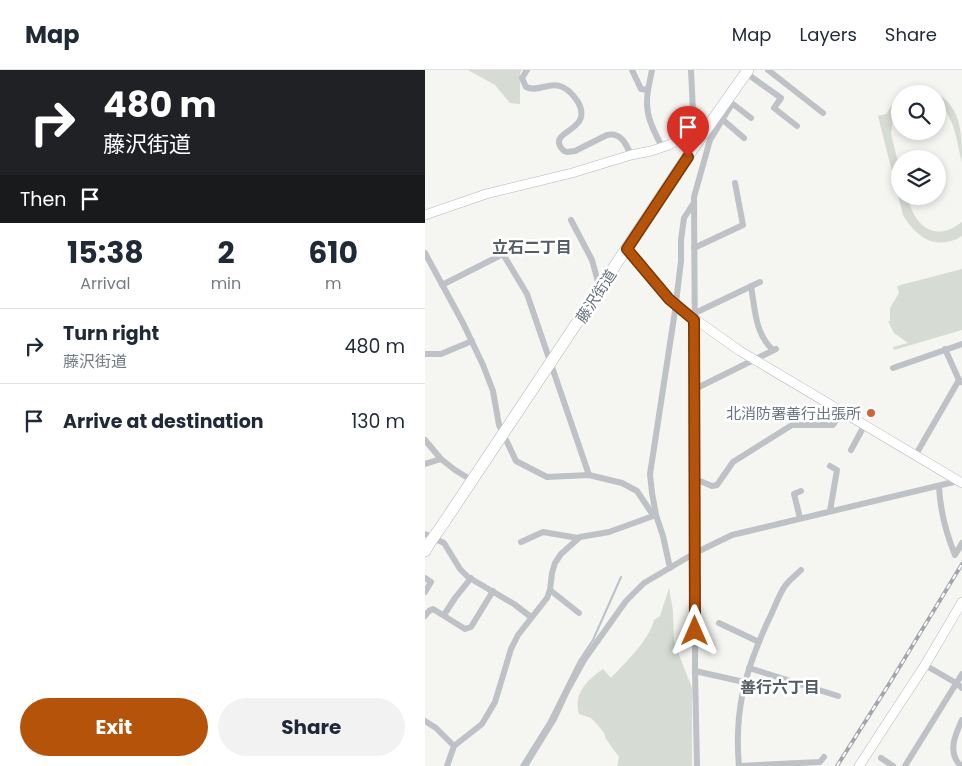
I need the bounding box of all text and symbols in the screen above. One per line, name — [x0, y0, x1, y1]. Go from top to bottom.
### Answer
text: Map — [25, 18, 80, 51]
text: Map — [732, 22, 772, 47]
text: Layers — [800, 22, 857, 47]
text: Share — [885, 22, 937, 47]
text: 480 m — [103, 80, 217, 129]
map controls — [891, 85, 946, 205]
button: search — [891, 85, 946, 140]
icon: right — [20, 90, 85, 155]
pin — [667, 106, 709, 157]
icon: arrive — [674, 113, 702, 141]
text: 藤沢街道 — [103, 129, 191, 160]
button: layers — [891, 150, 946, 205]
icon: arrive — [76, 185, 104, 213]
text: Then — [20, 186, 66, 213]
text: 15:38 — [67, 231, 144, 274]
text: 2 — [217, 231, 235, 274]
text: 610 — [308, 231, 358, 274]
district label: 立石二丁目 — [492, 236, 572, 259]
street label: 藤沢街道 — [571, 265, 621, 327]
text: Arrival — [80, 272, 131, 295]
text: min — [211, 272, 241, 295]
text: m — [325, 272, 341, 295]
text: Turn right — [63, 320, 159, 347]
icon: right — [20, 332, 48, 360]
text: 480 m — [344, 333, 405, 360]
text: 藤沢街道 — [63, 350, 127, 373]
place label: 北消防署善行出張所 — [726, 403, 861, 424]
icon: arrive — [20, 407, 48, 435]
marker: 北消防署善行出張所 — [865, 407, 877, 419]
text: Arrive at destination — [63, 408, 264, 435]
text: 130 m — [351, 408, 405, 435]
position arrow — [668, 604, 720, 656]
district label: 善行六丁目 — [740, 676, 820, 699]
button: Exit — [20, 698, 208, 756]
button: Share — [218, 698, 405, 756]

